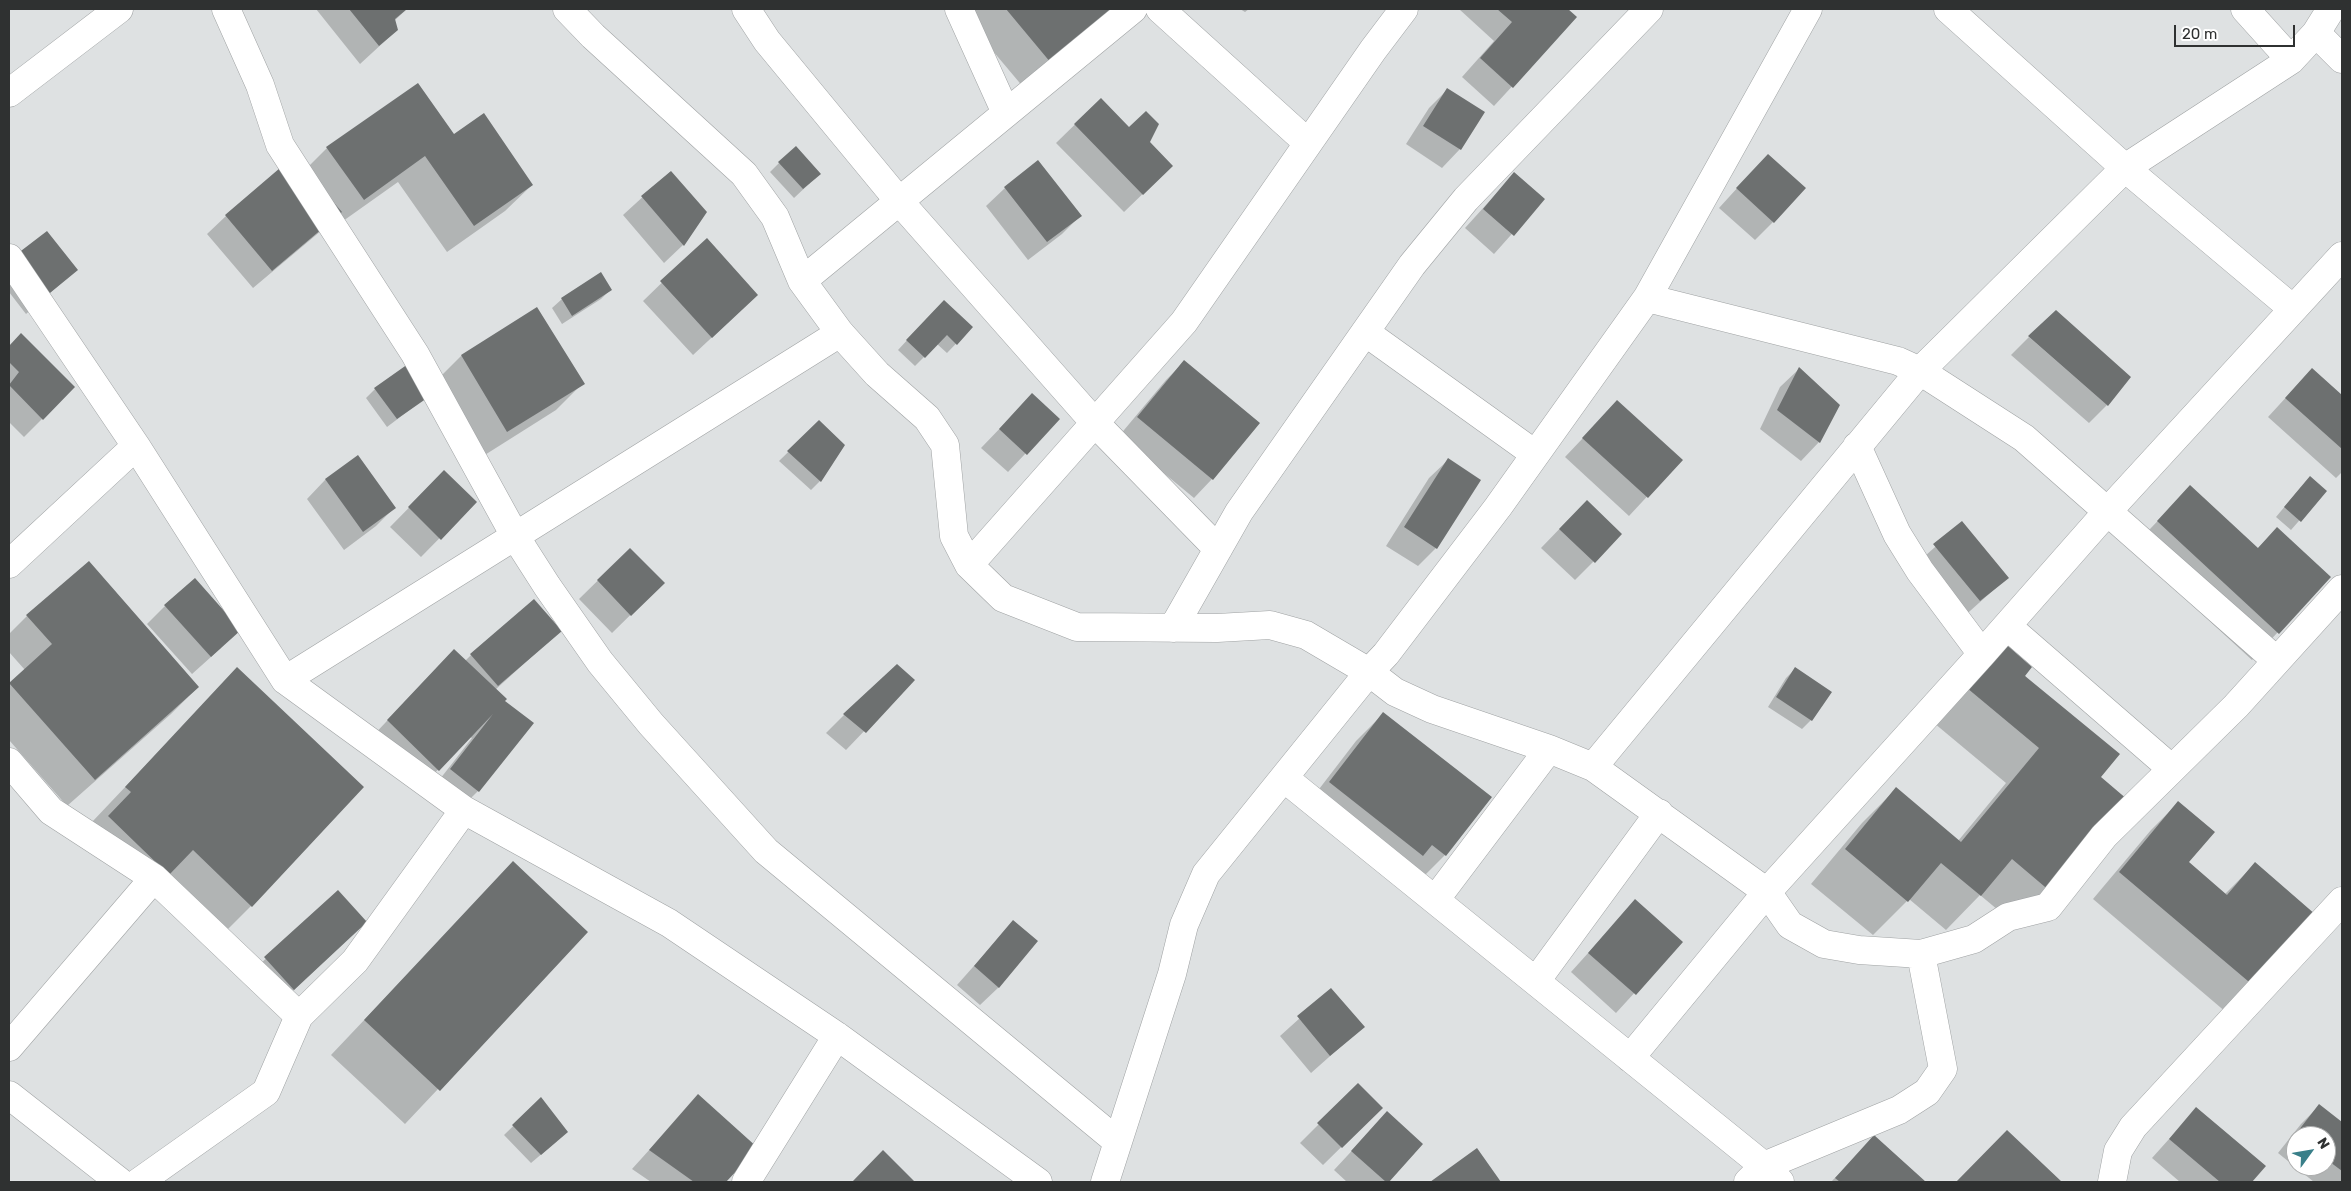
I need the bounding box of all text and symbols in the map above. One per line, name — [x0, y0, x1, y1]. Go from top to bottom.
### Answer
scale bar — [2176, 15, 2297, 47]
text: 20 m — [2182, 25, 2217, 43]
north arrow — [2286, 1126, 2336, 1176]
text: N — [2313, 1135, 2333, 1152]

